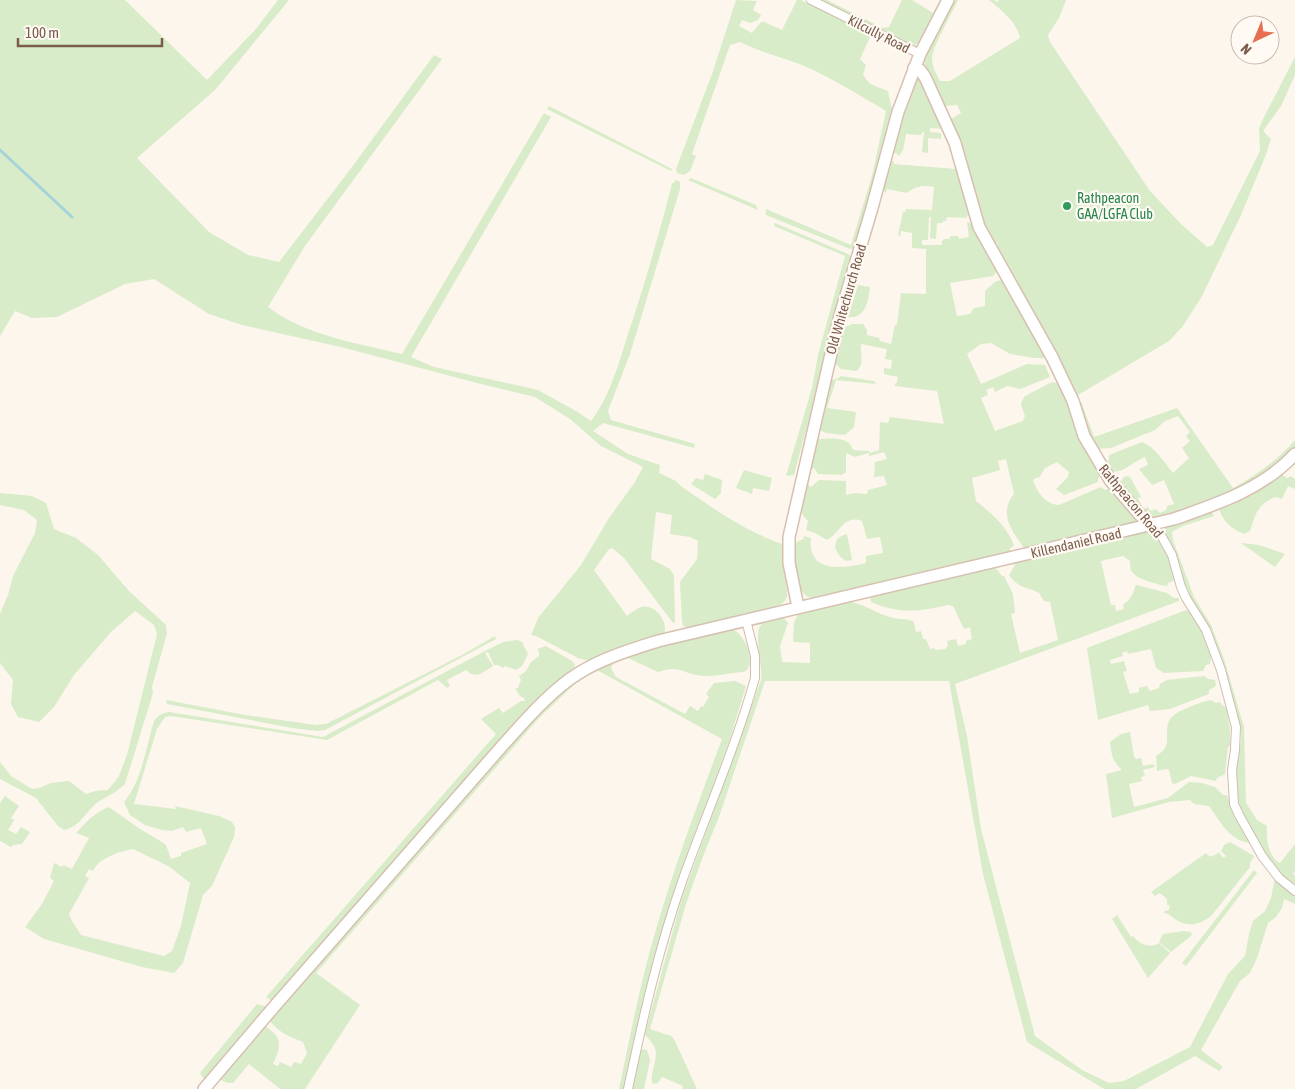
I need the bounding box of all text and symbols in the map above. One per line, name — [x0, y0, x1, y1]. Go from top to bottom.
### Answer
street label: Kilcully Road — [845, 12, 913, 56]
scale bar — [18, 15, 161, 47]
north arrow — [1230, 15, 1280, 65]
text: 100 m — [25, 24, 59, 41]
text: N — [1237, 41, 1254, 58]
place label: Rathpeacon GAA/LGFA Club — [1077, 190, 1153, 222]
marker: Rathpeacon GAA/LGFA Club — [1061, 200, 1073, 212]
street label: Old Whitechurch Road — [823, 242, 869, 356]
street label: Rathpeacon Road — [1096, 461, 1166, 541]
street label: Killendaniel Road — [1029, 525, 1123, 561]

